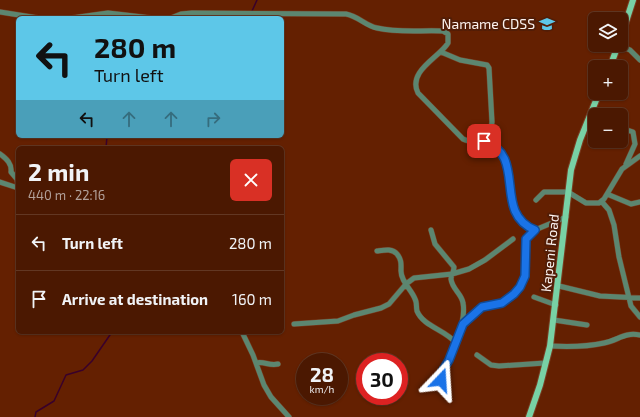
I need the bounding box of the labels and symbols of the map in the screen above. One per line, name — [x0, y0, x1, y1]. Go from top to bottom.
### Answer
place label: Namame CDSS — [442, 15, 535, 32]
school or university icon: Namame CDSS — [538, 15, 556, 33]
pin — [467, 124, 501, 158]
street label: Kapeni Road — [537, 213, 562, 293]
speed limit sign: 30 — [356, 353, 408, 405]
position arrow — [420, 359, 462, 401]

